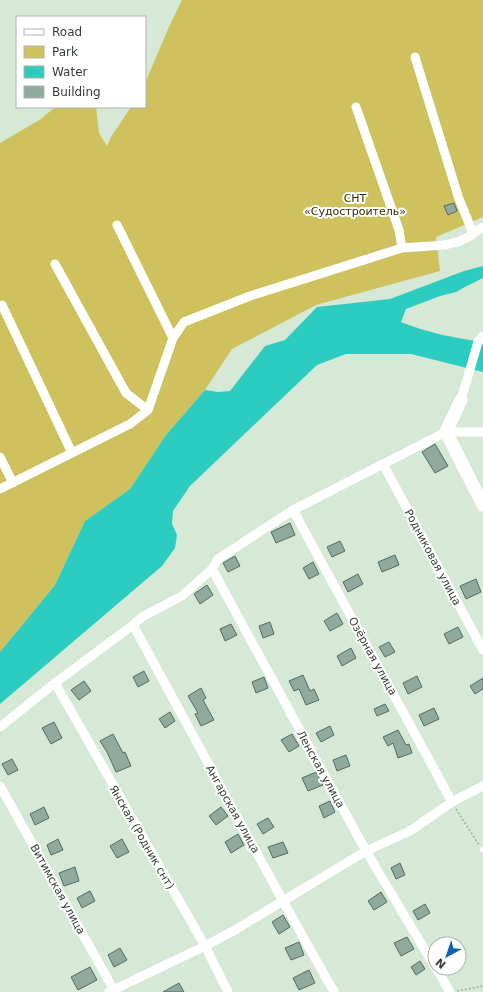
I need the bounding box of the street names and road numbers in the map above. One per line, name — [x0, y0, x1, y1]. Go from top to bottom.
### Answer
street label: Родниковая улица — [402, 507, 463, 608]
street label: Озёрная улица — [346, 615, 399, 698]
street label: Ленская улица — [294, 728, 347, 810]
street label: Ангарская улица — [203, 763, 262, 856]
street label: Янская (Родник снт) — [106, 783, 177, 892]
street label: Витимская улица — [27, 842, 88, 937]

